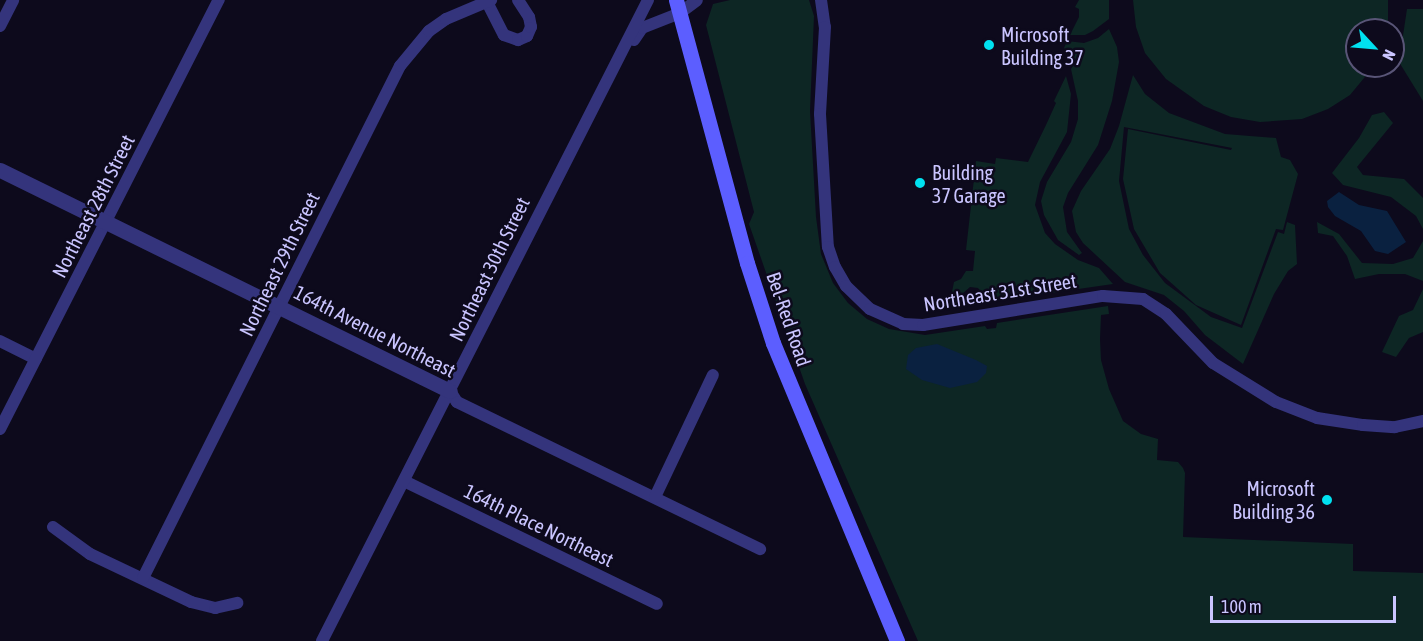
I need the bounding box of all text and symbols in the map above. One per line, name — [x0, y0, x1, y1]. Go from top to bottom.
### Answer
north arrow — [1345, 18, 1405, 78]
place label: Microsoft Building 37 — [1001, 22, 1084, 69]
marker: Microsoft Building 37 — [982, 38, 996, 52]
text: N — [1379, 47, 1400, 63]
street label: Northeast 28th Street — [47, 131, 139, 281]
place label: Building 37 Garage — [932, 160, 1006, 207]
marker: Building 37 Garage — [913, 176, 927, 190]
street label: Northeast 29th Street — [234, 188, 324, 340]
street label: Northeast 30th Street — [444, 193, 534, 345]
street label: Northeast 31st Street — [922, 268, 1078, 316]
street label: Bel-Red Road — [762, 269, 816, 369]
street label: 164th Avenue Northeast — [290, 280, 460, 382]
place label: Microsoft Building 36 — [1232, 476, 1315, 523]
street label: 164th Place Northeast — [460, 478, 618, 572]
marker: Microsoft Building 36 — [1320, 493, 1334, 507]
scale bar — [1213, 584, 1399, 622]
text: 100 m — [1221, 596, 1262, 617]

